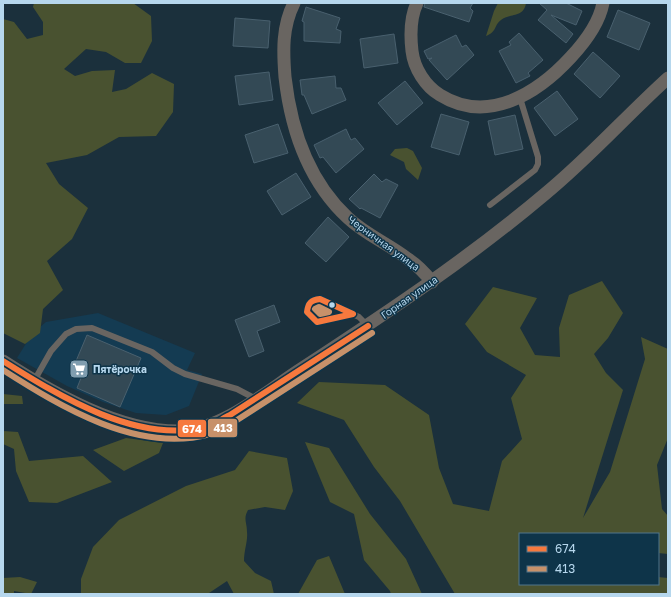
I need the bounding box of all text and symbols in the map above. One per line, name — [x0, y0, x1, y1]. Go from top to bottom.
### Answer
street label: Черничная улица — [346, 213, 422, 273]
street label: Горная улица — [379, 273, 439, 321]
unlabelled marker — [327, 300, 337, 310]
supermarket icon: Пятёрочка — [68, 358, 90, 380]
place label: Пятёрочка — [93, 363, 147, 375]
line badge: 413 — [207, 418, 238, 438]
line badge: 674 — [177, 419, 207, 438]
text: 413 — [213, 421, 233, 434]
text: 674 — [182, 422, 202, 435]
legend — [519, 533, 659, 585]
text: 674 — [555, 541, 576, 556]
text: 413 — [555, 561, 575, 576]

